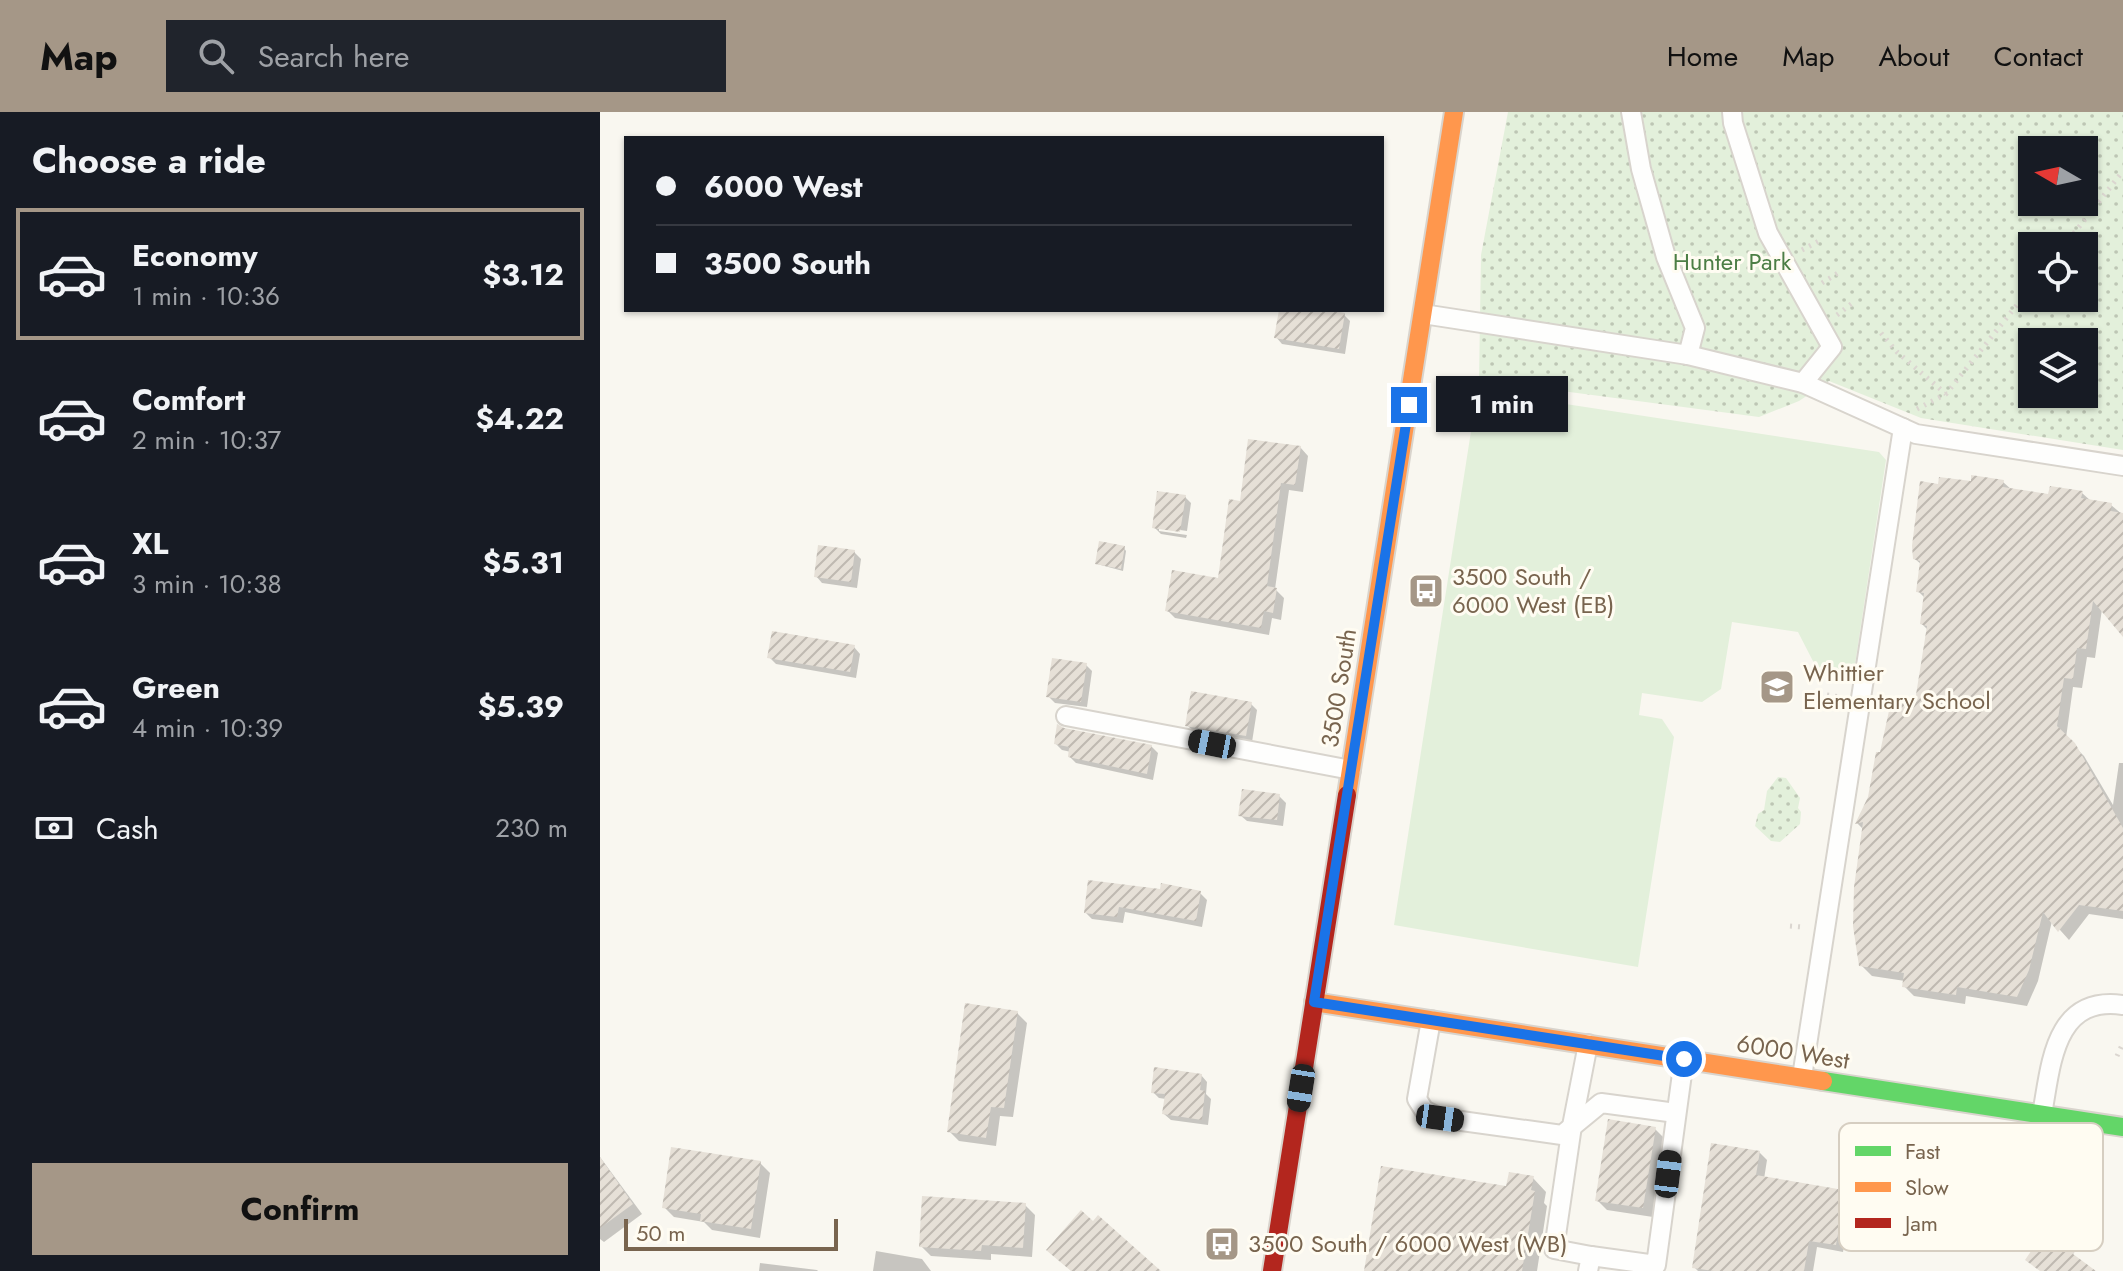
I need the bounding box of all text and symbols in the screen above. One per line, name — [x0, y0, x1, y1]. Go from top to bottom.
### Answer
search box — [166, 20, 726, 92]
text: Map — [40, 29, 118, 84]
icon: search — [194, 34, 238, 78]
text: Search here — [258, 35, 410, 78]
text: Home — [1667, 36, 1738, 77]
text: Map — [1782, 36, 1834, 77]
text: About — [1878, 36, 1950, 77]
text: Contact — [1994, 36, 2083, 77]
text: Choose a ride — [32, 134, 266, 186]
north arrow — [2018, 136, 2098, 216]
map controls — [2018, 136, 2098, 408]
text: 6000 West — [704, 165, 863, 208]
button: locate — [2018, 232, 2098, 312]
text: Economy — [132, 234, 258, 277]
icon: car — [36, 238, 108, 310]
text: 3500 South — [704, 242, 871, 285]
park label: Hunter Park — [1673, 244, 1792, 279]
text: $3.12 — [483, 253, 564, 296]
text: 1 min · 10:36 — [132, 277, 280, 315]
button: layers — [2018, 328, 2098, 408]
callout: 1 min — [1437, 377, 1569, 433]
text: Comfort — [132, 378, 245, 421]
icon: car — [36, 382, 108, 454]
text: 1 min — [1470, 385, 1534, 423]
route end — [1391, 387, 1427, 423]
text: $4.22 — [475, 397, 564, 440]
text: 2 min · 10:37 — [132, 421, 281, 459]
text: XL — [132, 522, 168, 565]
icon: car — [36, 526, 108, 598]
text: $5.31 — [482, 541, 564, 584]
place label: 3500 South / 6000 West (EB) — [1452, 559, 1615, 622]
text: 3 min · 10:38 — [132, 565, 282, 603]
bus stop icon: 3500 South / 6000 West (EB) — [1407, 572, 1445, 610]
street label: 3500 South — [1312, 626, 1365, 750]
place label: Whittier Elementary School — [1803, 655, 1991, 718]
text: Green — [132, 666, 220, 709]
school or university icon: Whittier Elementary School — [1758, 668, 1796, 706]
icon: car — [36, 670, 108, 742]
text: $5.39 — [478, 685, 564, 728]
text: 4 min · 10:39 — [132, 709, 283, 747]
car — [1186, 728, 1238, 760]
icon: cash — [32, 806, 76, 850]
text: Cash — [96, 807, 159, 850]
text: 230 m — [495, 809, 568, 847]
street label: 6000 West — [1734, 1025, 1852, 1078]
route start — [1666, 1041, 1702, 1077]
car — [1285, 1062, 1317, 1114]
car — [1415, 1103, 1465, 1133]
legend — [1839, 1123, 2103, 1251]
text: Fast — [1905, 1135, 1941, 1167]
car — [1653, 1149, 1683, 1199]
button: Confirm — [32, 1163, 568, 1255]
text: Slow — [1905, 1171, 1949, 1203]
text: Jam — [1902, 1207, 1938, 1239]
scale bar — [624, 1215, 838, 1251]
text: 50 m — [636, 1217, 685, 1249]
bus stop icon: 3500 South / 6000 West (WB) — [1203, 1225, 1241, 1263]
place label: 3500 South / 6000 West (WB) — [1248, 1226, 1568, 1261]

